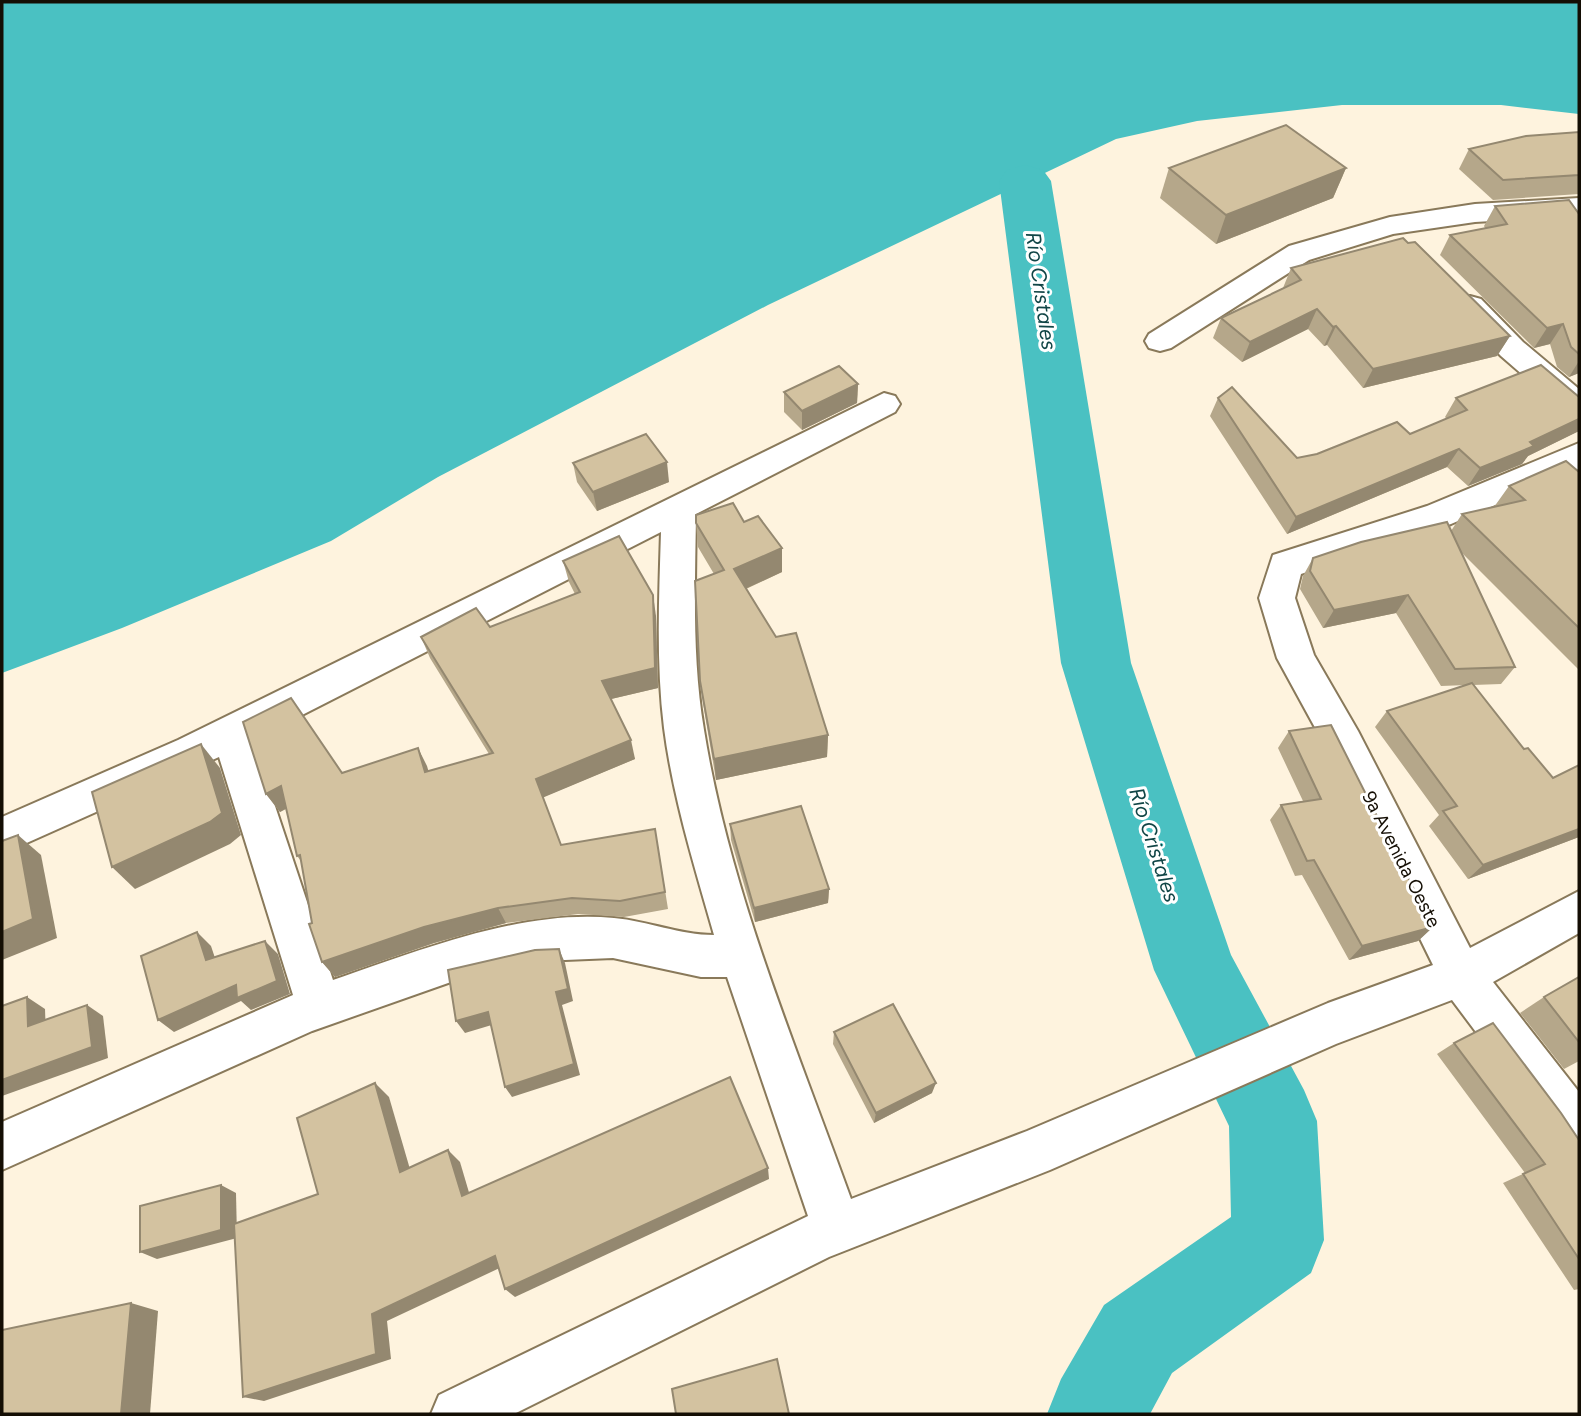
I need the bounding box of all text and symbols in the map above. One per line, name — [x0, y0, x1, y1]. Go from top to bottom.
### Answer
water label: Río Cristales — [1021, 230, 1062, 352]
water label: Río Cristales — [1124, 784, 1185, 905]
street label: 9a Avenida Oeste — [1357, 787, 1446, 931]

